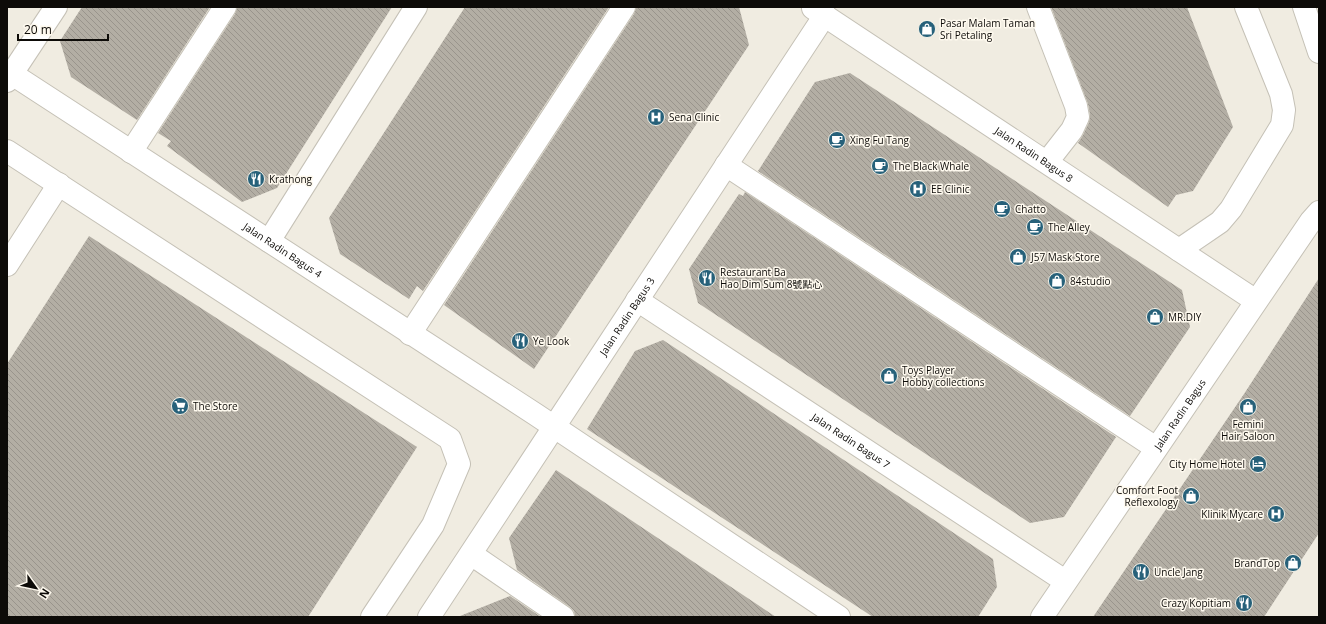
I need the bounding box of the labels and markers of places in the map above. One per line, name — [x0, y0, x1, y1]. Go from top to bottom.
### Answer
place label: Pasar Malam Taman Sri Petaling — [940, 16, 1035, 42]
shop icon: Pasar Malam Taman Sri Petaling — [917, 19, 937, 39]
hospital icon: Sena Clinic — [646, 107, 666, 127]
place label: Sena Clinic — [669, 110, 719, 124]
cafe icon: Xing Fu Tang — [827, 130, 847, 150]
place label: Xing Fu Tang — [850, 133, 910, 147]
cafe icon: The Black Whale — [870, 156, 890, 176]
place label: The Black Whale — [893, 159, 969, 173]
restaurant icon: Krathong — [246, 169, 266, 189]
place label: Krathong — [269, 172, 313, 186]
hospital icon: EE Clinic — [908, 179, 928, 199]
place label: EE Clinic — [931, 182, 970, 196]
cafe icon: Chatto — [992, 199, 1012, 219]
place label: Chatto — [1015, 202, 1046, 216]
cafe icon: The Alley — [1025, 217, 1045, 237]
place label: The Alley — [1048, 220, 1091, 234]
shop icon: J57 Mask Store — [1008, 247, 1028, 267]
place label: J57 Mask Store — [1030, 250, 1100, 264]
place label: Restaurant Ba Hao Dim Sum 8號點心 — [720, 265, 822, 291]
restaurant icon: Restaurant Ba Hao Dim Sum 8號點心 — [697, 268, 717, 288]
shop icon: 84studio — [1047, 271, 1067, 291]
place label: 84studio — [1070, 274, 1111, 288]
shop icon: MR.DIY — [1145, 307, 1165, 327]
place label: MR.DIY — [1168, 310, 1202, 324]
restaurant icon: Ye Look — [510, 331, 530, 351]
place label: Ye Look — [533, 334, 570, 348]
place label: Toys Player Hobby collections — [902, 363, 985, 389]
shop icon: Toys Player Hobby collections — [879, 366, 899, 386]
supermarket icon: The Store — [170, 396, 190, 416]
shop icon: Femini Hair Saloon — [1238, 397, 1258, 417]
place label: The Store — [193, 399, 238, 413]
place label: Femini Hair Saloon — [1221, 417, 1275, 443]
hotel icon: City Home Hotel — [1248, 454, 1268, 474]
place label: City Home Hotel — [1169, 457, 1245, 471]
place label: Comfort Foot Reflexology — [1116, 483, 1179, 509]
shop icon: Comfort Foot Reflexology — [1181, 486, 1201, 506]
hospital icon: Klinik Mycare — [1266, 504, 1286, 524]
place label: Klinik Mycare — [1201, 507, 1263, 521]
shop icon: BrandTop — [1283, 553, 1303, 573]
place label: BrandTop — [1234, 556, 1280, 570]
restaurant icon: Uncle Jang — [1131, 562, 1151, 582]
place label: Uncle Jang — [1154, 565, 1203, 579]
restaurant icon: Crazy Kopitiam — [1234, 593, 1254, 613]
place label: Crazy Kopitiam — [1161, 596, 1231, 610]

